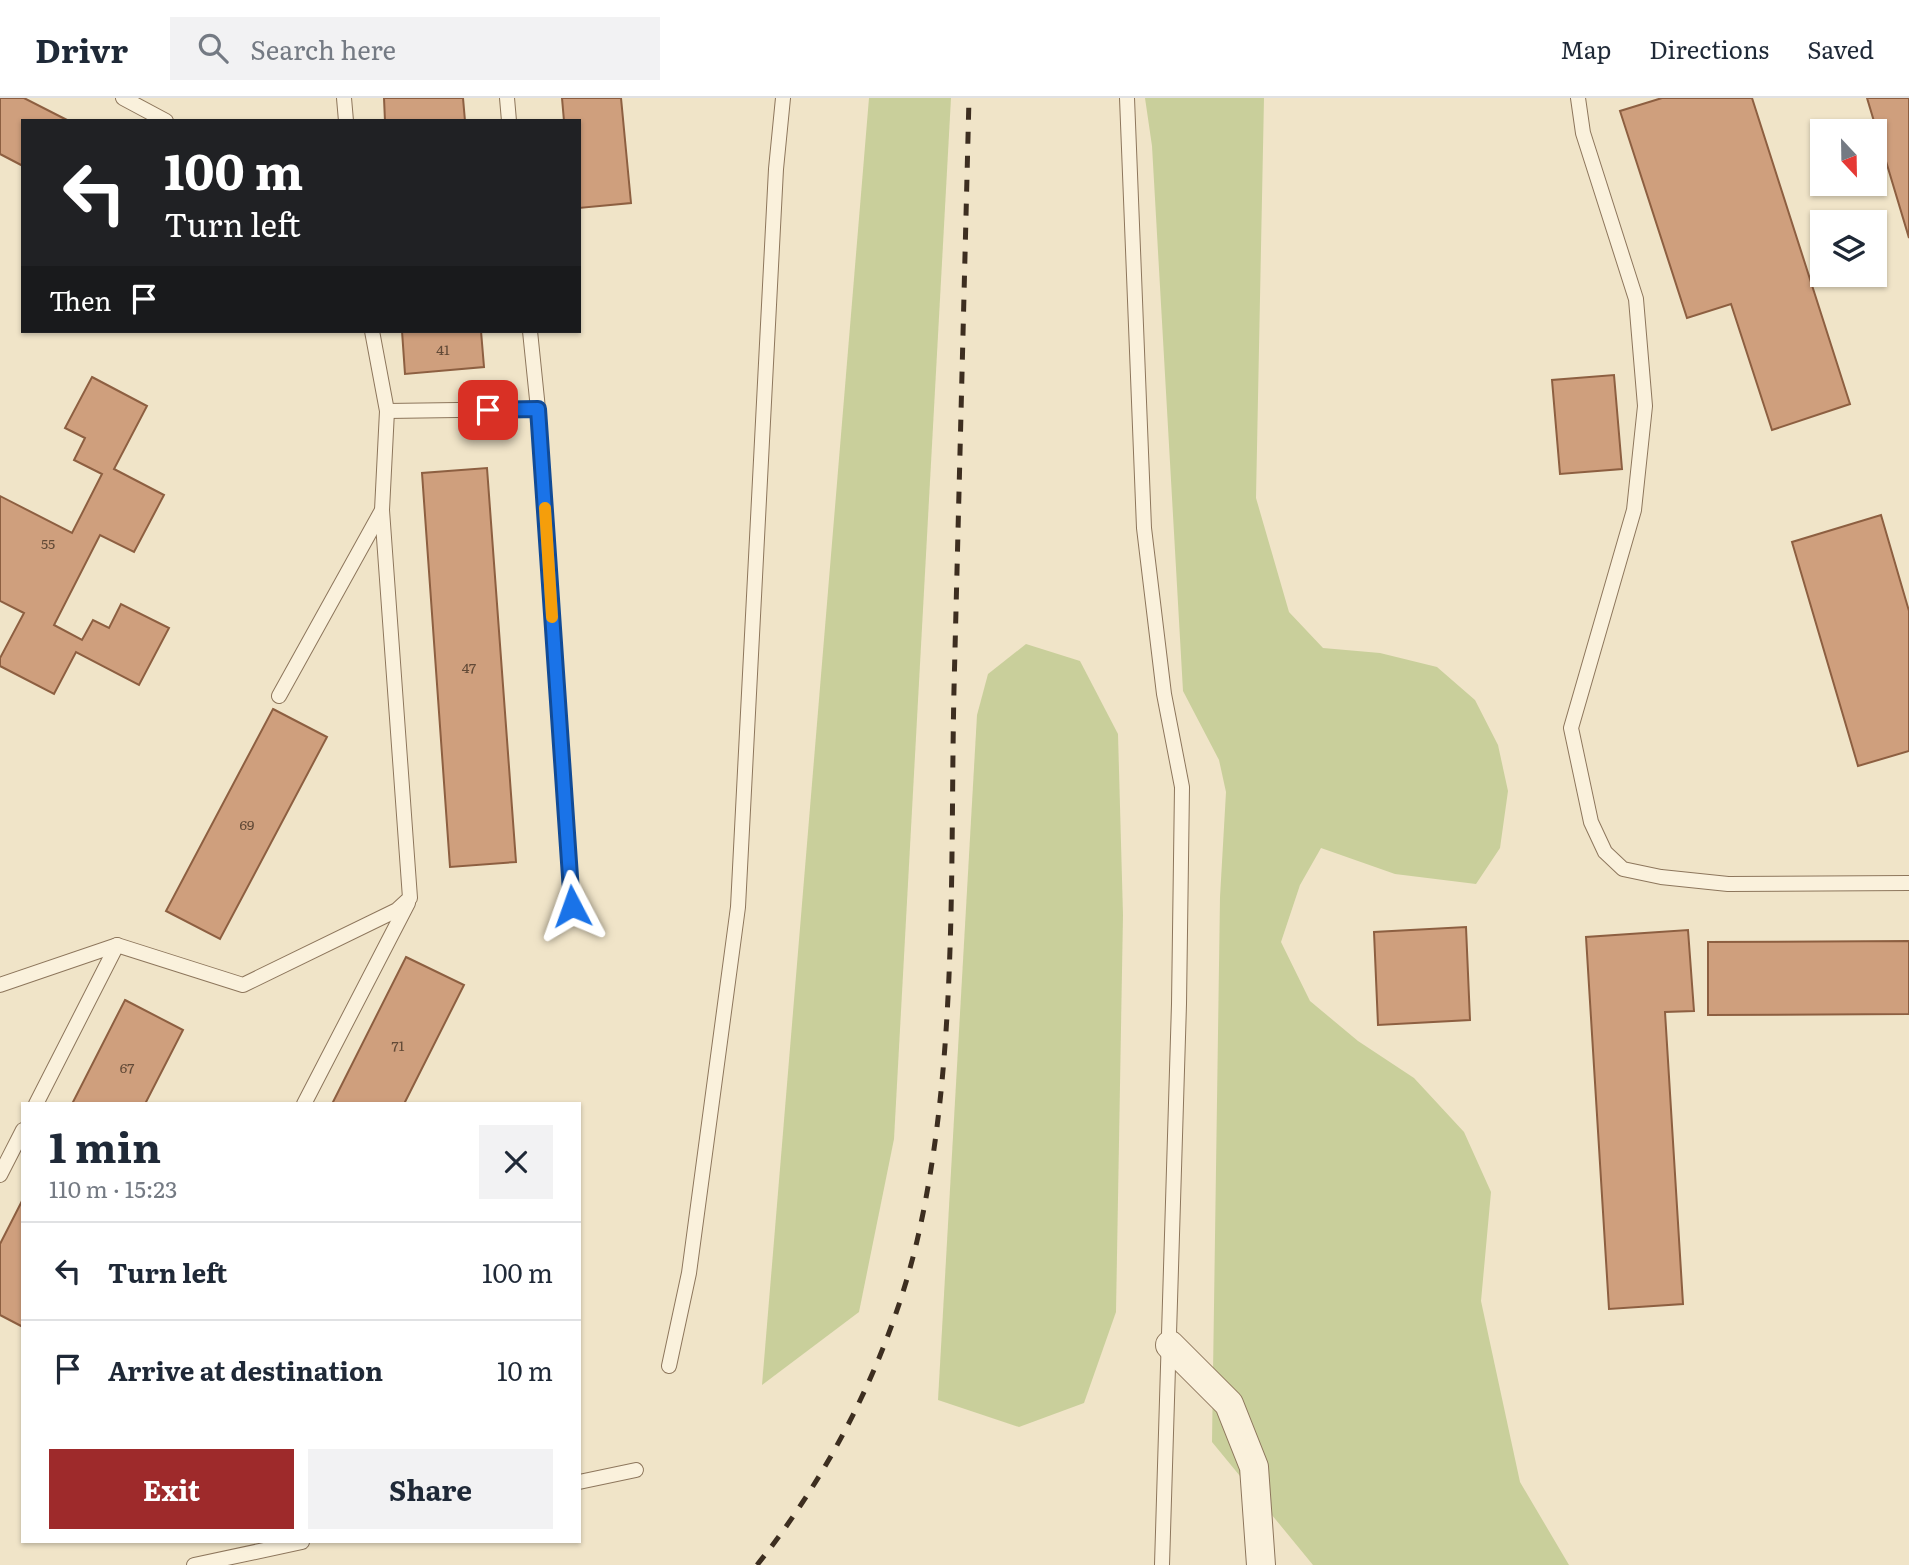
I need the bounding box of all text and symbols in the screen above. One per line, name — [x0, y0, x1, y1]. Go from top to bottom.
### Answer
search box — [170, 17, 660, 80]
text: Drivr — [35, 24, 128, 73]
icon: search — [194, 29, 232, 67]
text: Search here — [250, 29, 396, 68]
text: Map — [1560, 31, 1611, 66]
text: Directions — [1649, 31, 1769, 66]
text: Saved — [1807, 31, 1874, 66]
north arrow — [1810, 119, 1886, 196]
map controls — [1810, 119, 1887, 287]
text: 100 m — [164, 132, 303, 205]
icon: left — [49, 147, 140, 238]
text: Turn left — [164, 199, 301, 247]
button: layers — [1810, 210, 1887, 287]
text: Then — [49, 280, 111, 319]
icon: arrive — [125, 280, 163, 318]
house number: 41 — [436, 339, 450, 359]
pin — [458, 380, 518, 440]
icon: arrive — [469, 391, 507, 429]
house number: 55 — [41, 533, 55, 553]
house number: 47 — [462, 657, 476, 677]
house number: 69 — [240, 814, 254, 834]
position arrow — [535, 869, 609, 943]
house number: 71 — [392, 1035, 405, 1055]
house number: 67 — [120, 1057, 134, 1077]
text: 1 min — [49, 1114, 161, 1176]
button: close — [479, 1125, 553, 1199]
text: 110 m · 15:23 — [49, 1171, 177, 1205]
icon: left — [49, 1252, 87, 1290]
text: Turn left — [108, 1252, 227, 1291]
text: 100 m — [482, 1252, 553, 1291]
icon: arrive — [49, 1350, 87, 1388]
text: Arrive at destination — [108, 1350, 383, 1389]
text: 10 m — [497, 1350, 553, 1389]
button: Exit — [49, 1449, 294, 1529]
button: Share — [308, 1449, 553, 1529]

